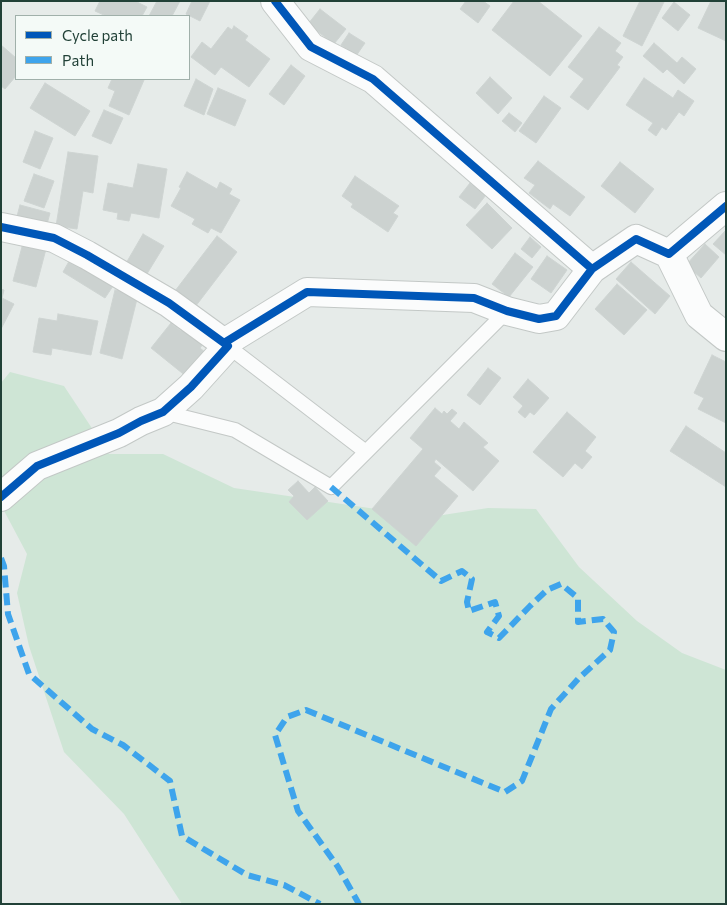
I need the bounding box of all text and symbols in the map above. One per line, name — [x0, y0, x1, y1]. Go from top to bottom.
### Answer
legend — [15, 15, 190, 80]
text: Cycle path — [62, 26, 133, 44]
text: Path — [62, 51, 94, 69]

